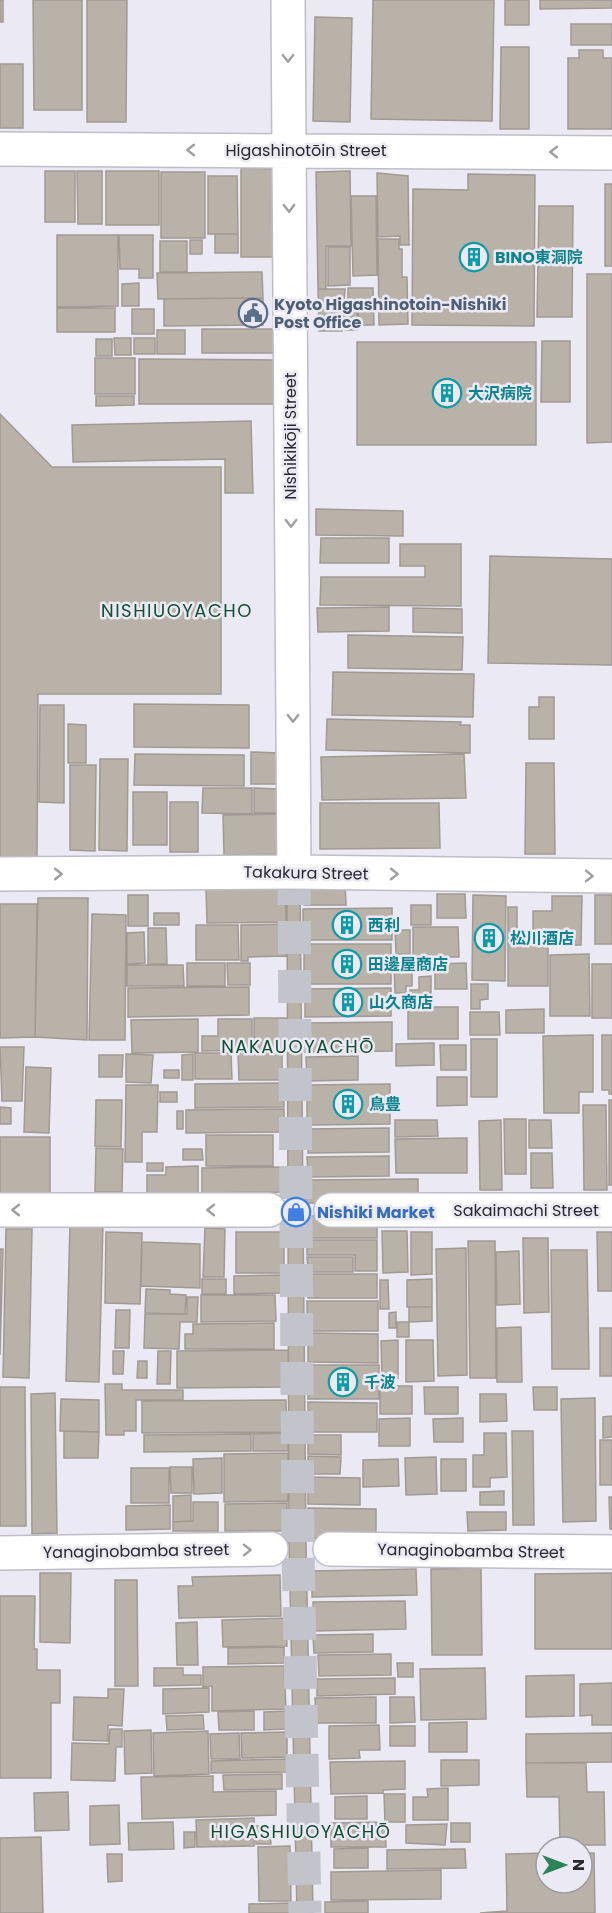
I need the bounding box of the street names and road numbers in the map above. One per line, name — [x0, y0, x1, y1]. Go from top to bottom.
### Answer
street label: Higashinotōin Street — [225, 139, 387, 162]
street label: Nishikikōji Street — [279, 372, 302, 500]
street label: Takakura Street — [243, 860, 369, 886]
street label: Sakaimachi Street — [453, 1199, 599, 1222]
street label: Yanaginobamba street — [43, 1538, 229, 1564]
street label: Yanaginobamba Street — [377, 1538, 565, 1564]

